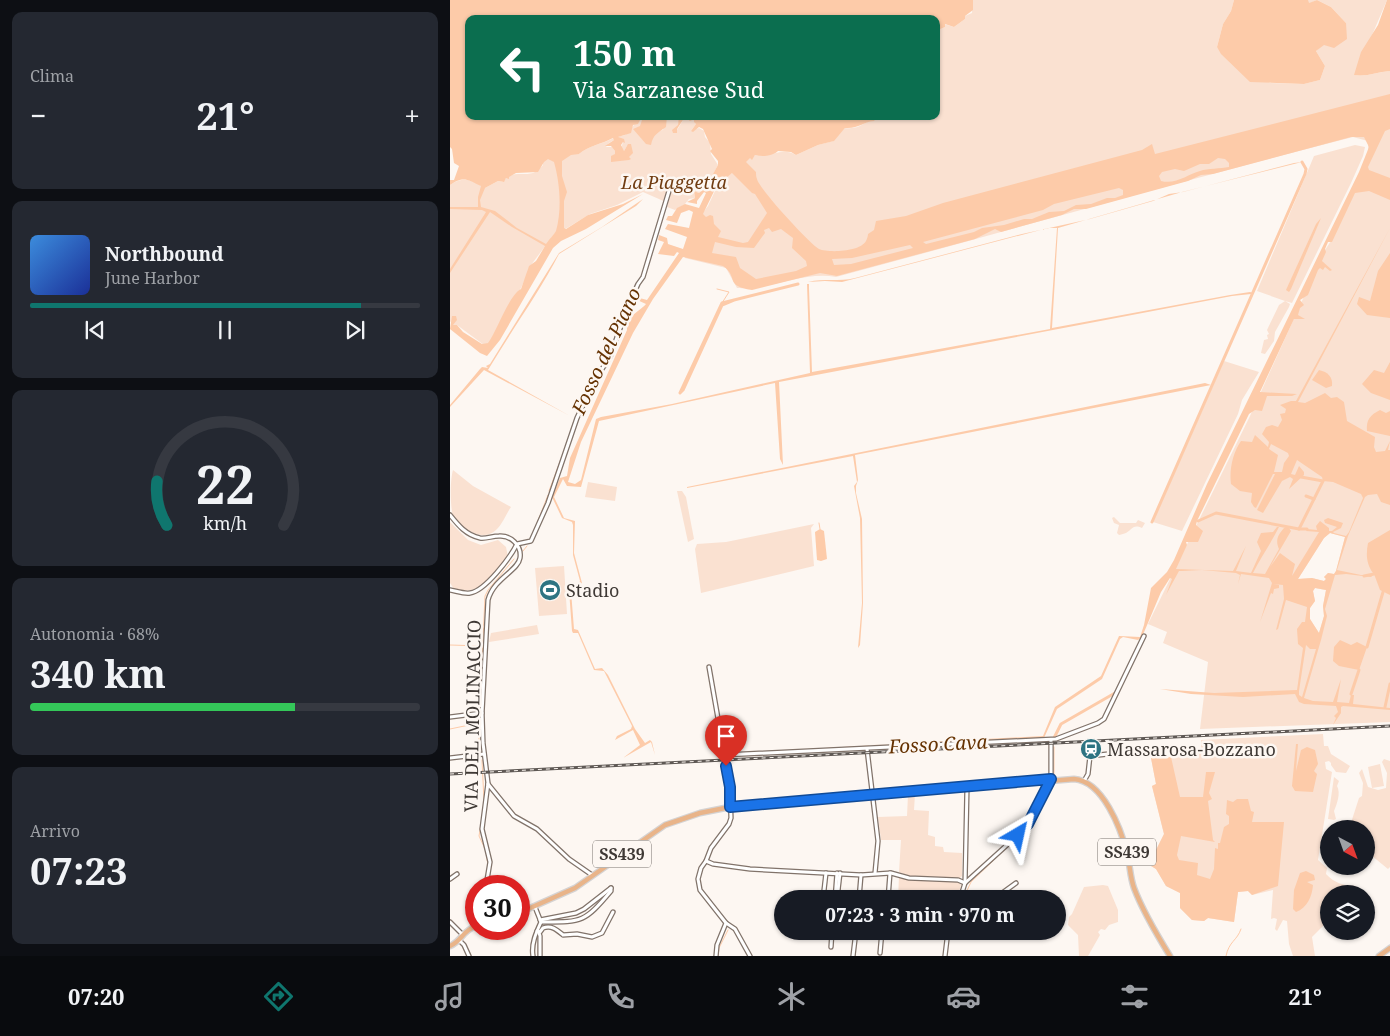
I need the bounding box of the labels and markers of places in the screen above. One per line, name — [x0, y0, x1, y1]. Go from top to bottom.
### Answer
sports icon: Stadio — [538, 578, 562, 602]
place label: Stadio — [566, 578, 619, 602]
pin — [705, 715, 747, 766]
station icon: Massarosa-Bozzano — [1079, 737, 1103, 761]
place label: Massarosa-Bozzano — [1107, 737, 1276, 761]

